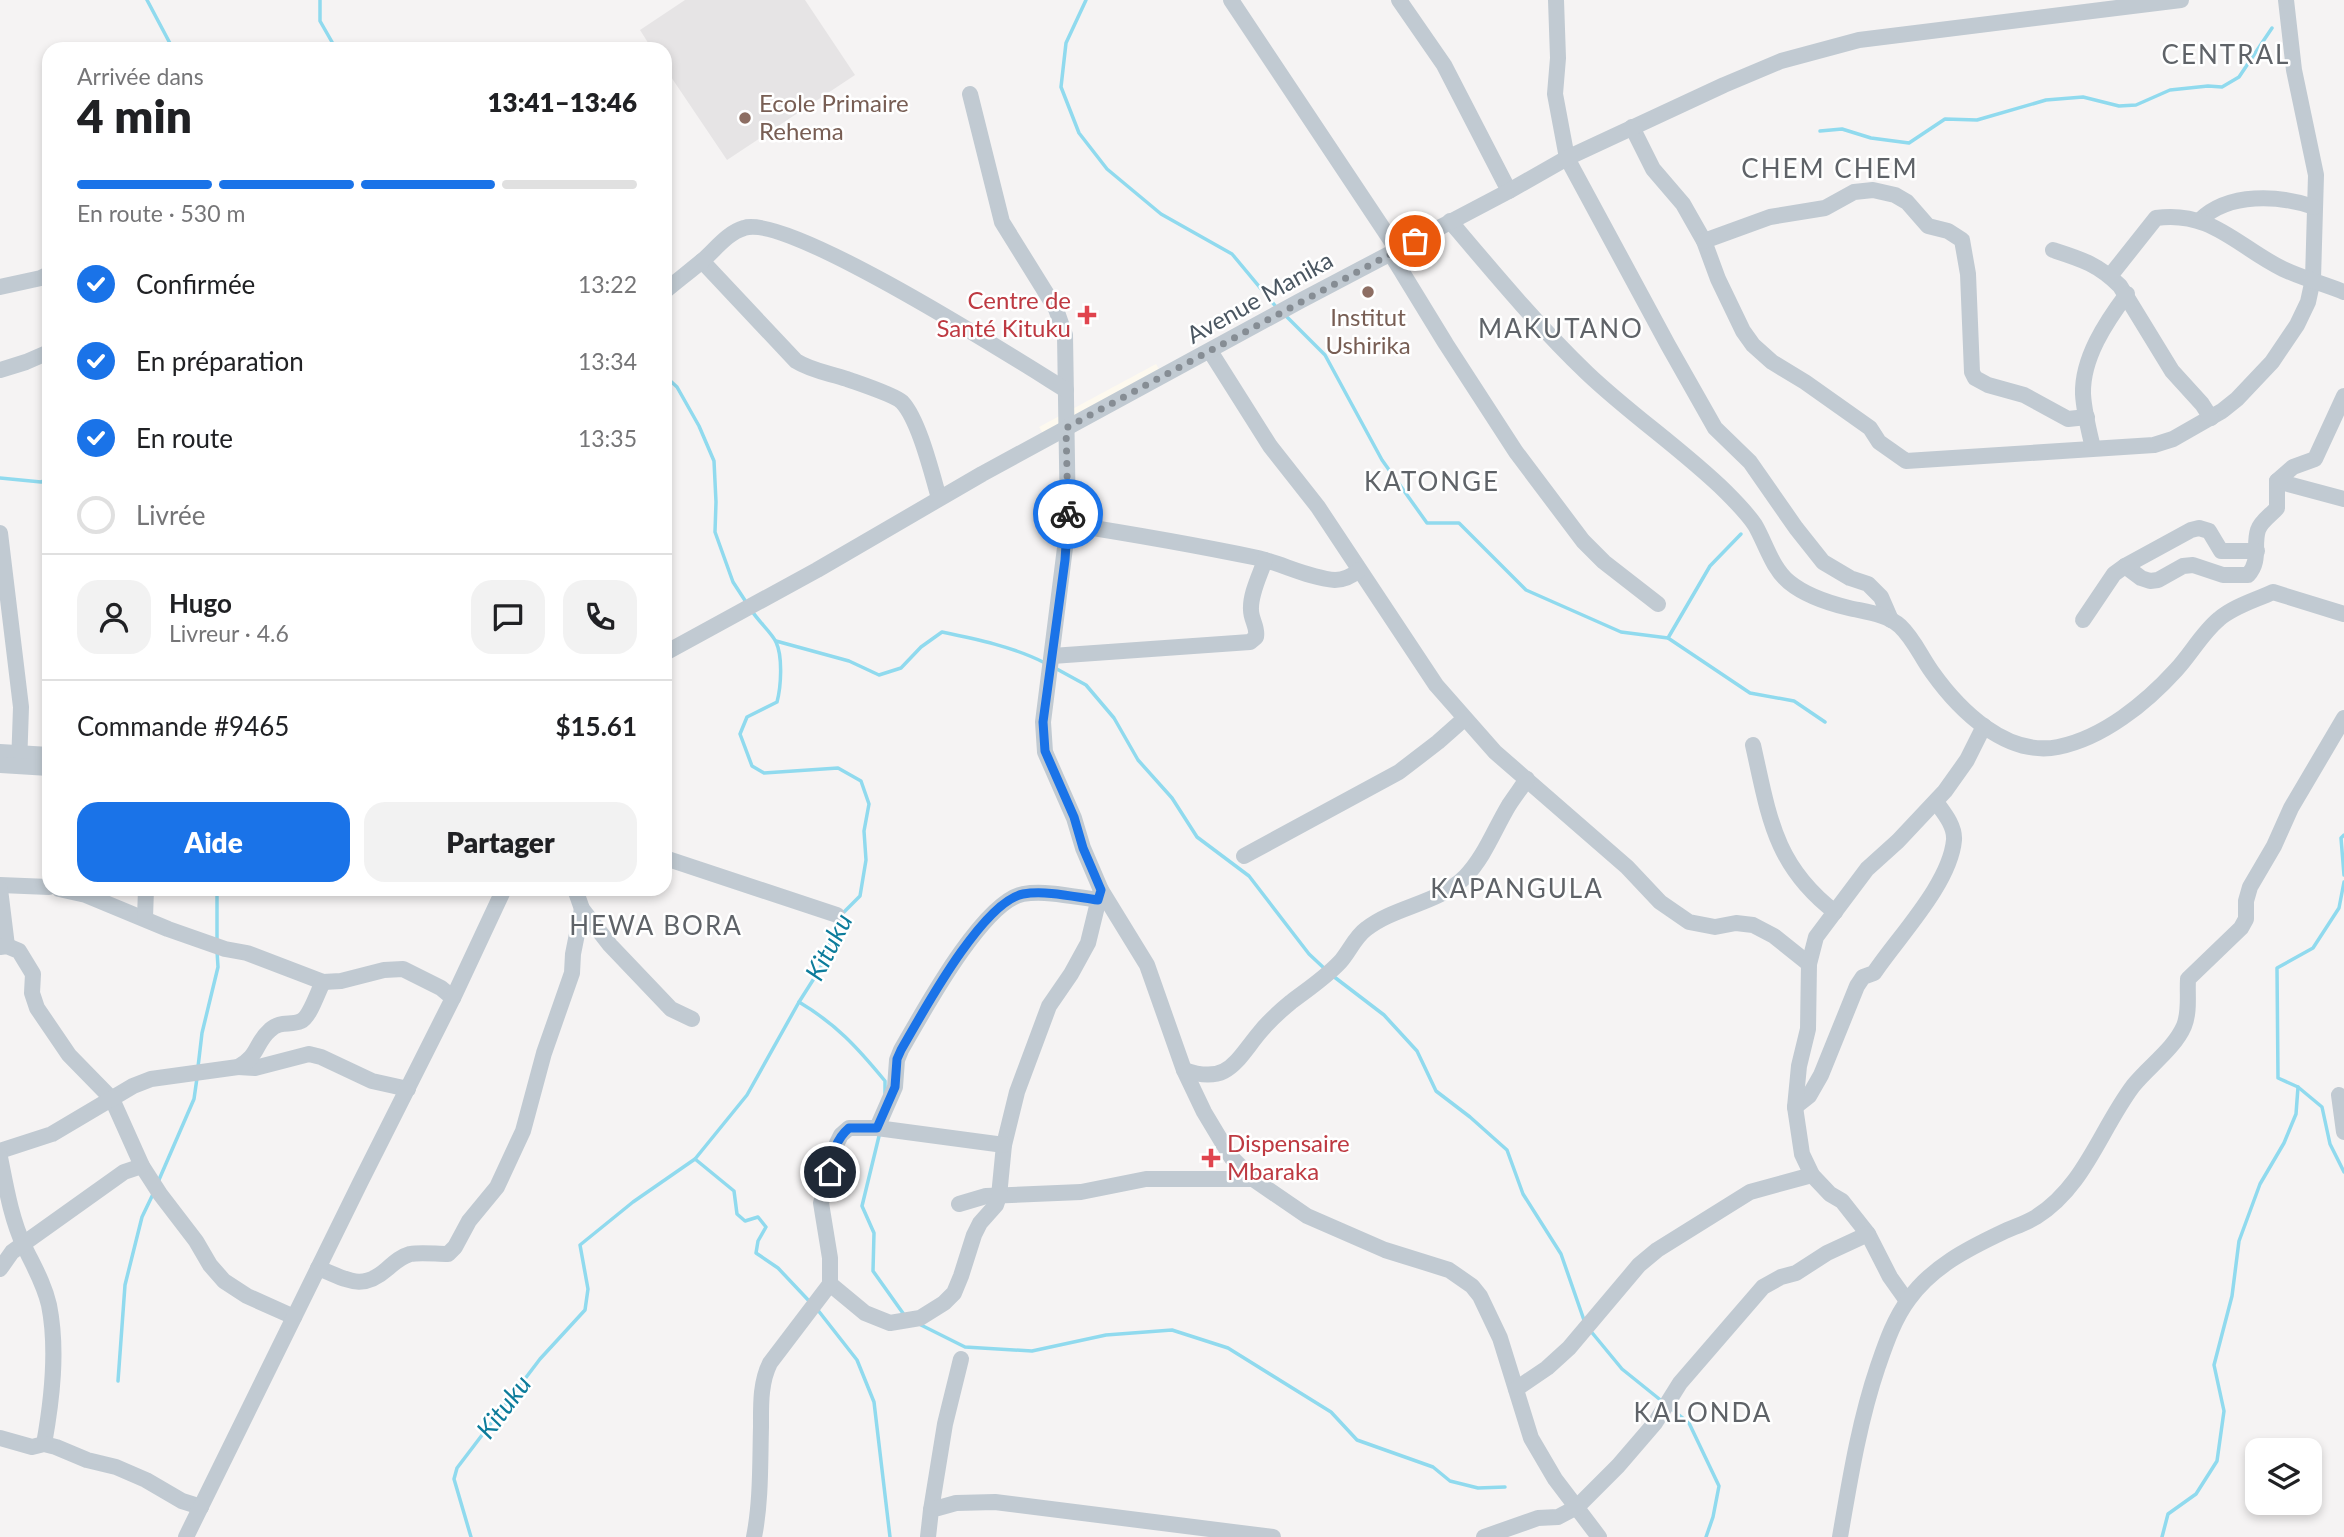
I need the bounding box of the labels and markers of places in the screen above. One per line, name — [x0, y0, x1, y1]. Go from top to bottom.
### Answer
place label: Ecole Primaire Rehema — [759, 88, 909, 145]
marker: Ecole Primaire Rehema — [737, 110, 753, 126]
pin — [1385, 211, 1445, 271]
marker: Institut Ushirika — [1360, 284, 1376, 300]
place label: Centre de Santé Kituku — [936, 285, 1071, 342]
place label: Institut Ushirika — [1325, 302, 1411, 359]
marker: Centre de Santé Kituku — [1077, 305, 1097, 325]
place label: Dispensaire Mbaraka — [1227, 1128, 1350, 1185]
pin — [800, 1142, 860, 1202]
marker: Dispensaire Mbaraka — [1201, 1148, 1221, 1168]

